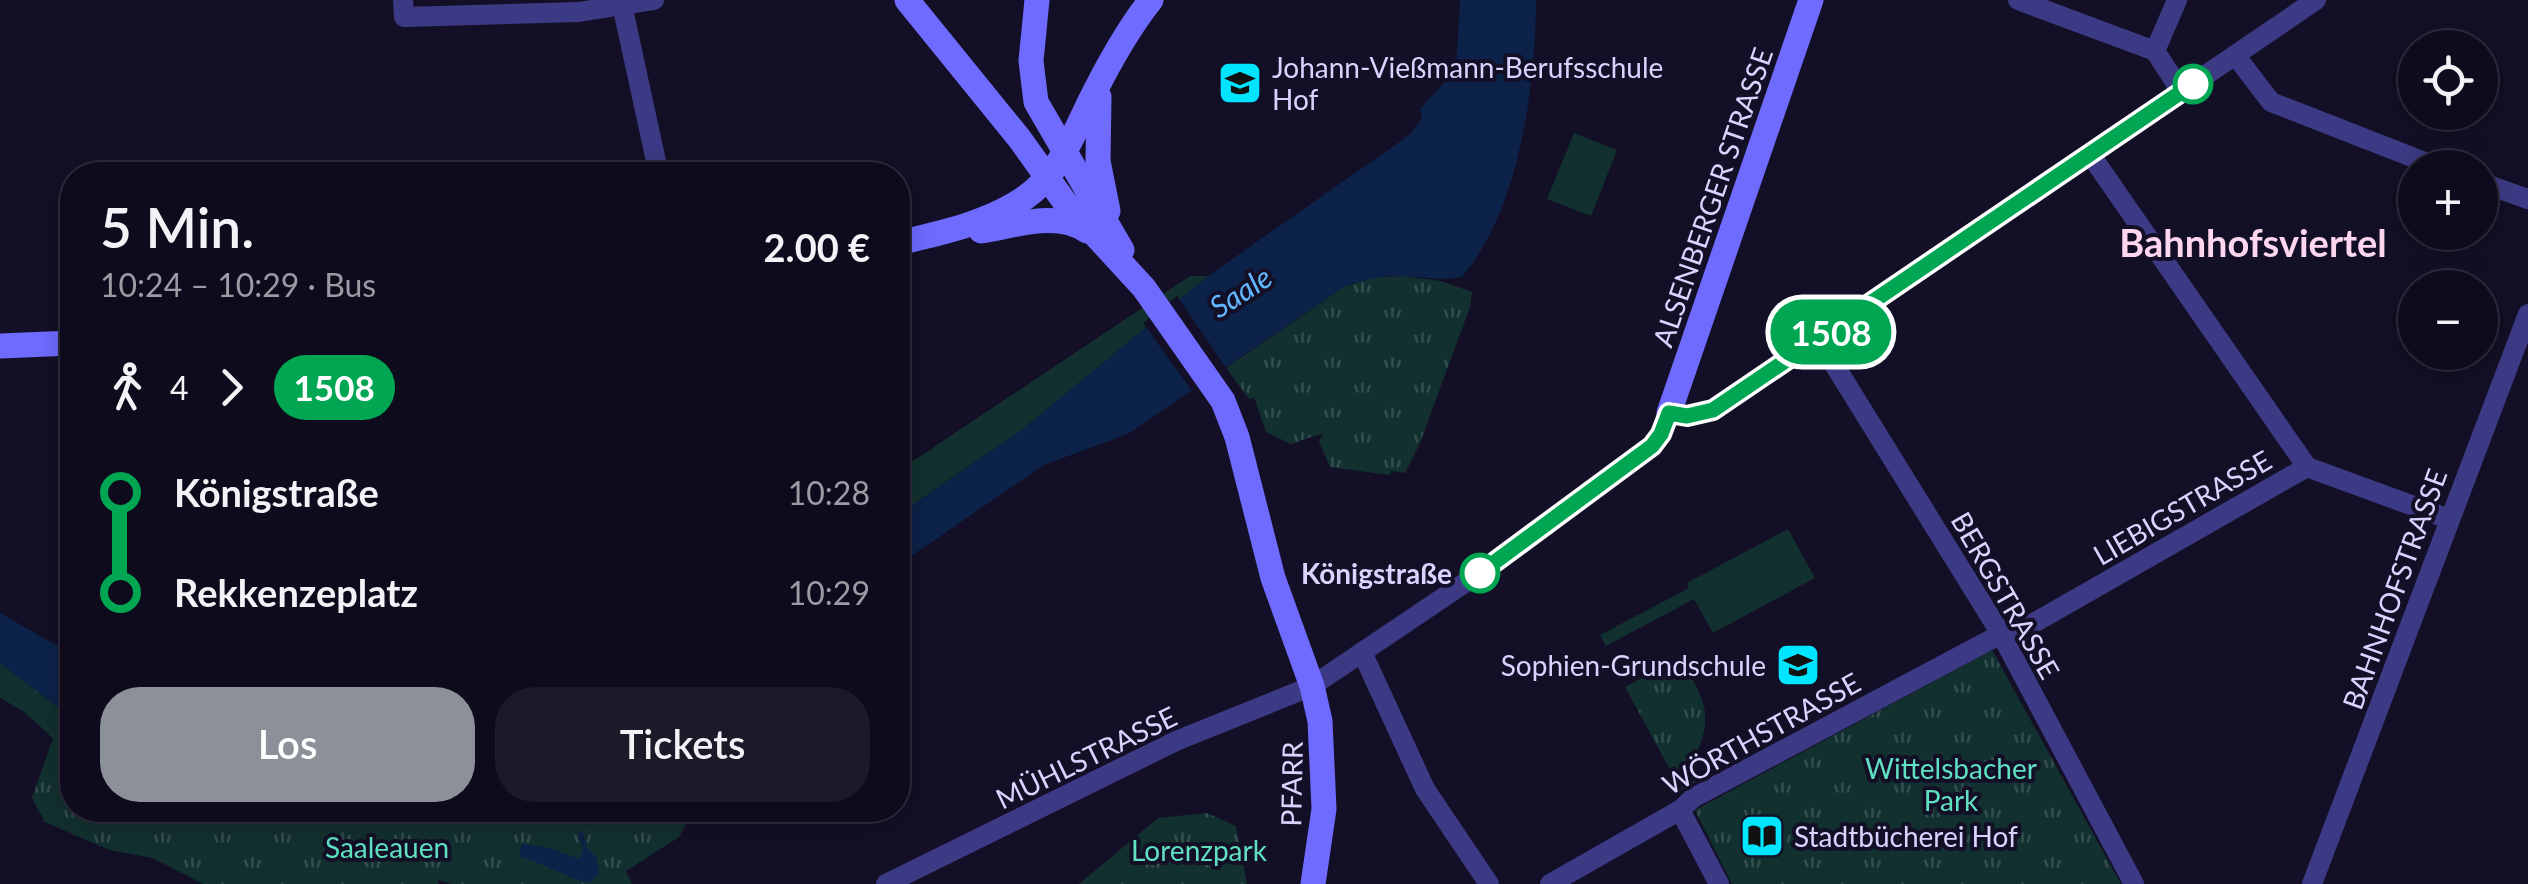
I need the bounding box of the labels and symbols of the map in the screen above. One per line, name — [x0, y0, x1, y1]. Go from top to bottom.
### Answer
street label: ALSENBERGER STRASSE — [1645, 43, 1779, 351]
place label: Johann-Vießmann-Berufsschule Hof — [1272, 50, 1663, 116]
school or university icon: Johann-Vießmann-Berufsschule Hof — [1217, 60, 1263, 106]
unlabelled marker — [2174, 65, 2212, 103]
district label: Bahnhofsviertel — [2119, 219, 2387, 265]
water label: Saale — [1202, 258, 1278, 324]
line badge: 1508 — [1761, 300, 1901, 364]
street label: LIEBIGSTRASSE — [2087, 442, 2277, 572]
street label: BAHNHOFSTRASSE — [2335, 464, 2453, 714]
street label: BERGSTRASSE — [1945, 506, 2067, 684]
marker: Königstraße — [1461, 554, 1499, 592]
place label: Königstraße — [1301, 556, 1452, 590]
school or university icon: Sophien-Grundschule — [1775, 642, 1821, 688]
place label: Sophien-Grundschule — [1501, 648, 1766, 682]
street label: WÖRTHSTRASSE — [1656, 665, 1866, 801]
street label: MÜHLSTRASSE — [990, 699, 1182, 815]
street label: PFARR — [1273, 741, 1309, 827]
park label: Wittelsbacher Park — [1865, 751, 2037, 817]
library icon: Stadtbücherei Hof — [1739, 813, 1785, 859]
place label: Stadtbücherei Hof — [1794, 819, 2018, 853]
park label: Saaleauen — [325, 830, 449, 864]
park label: Lorenzpark — [1131, 833, 1268, 867]

